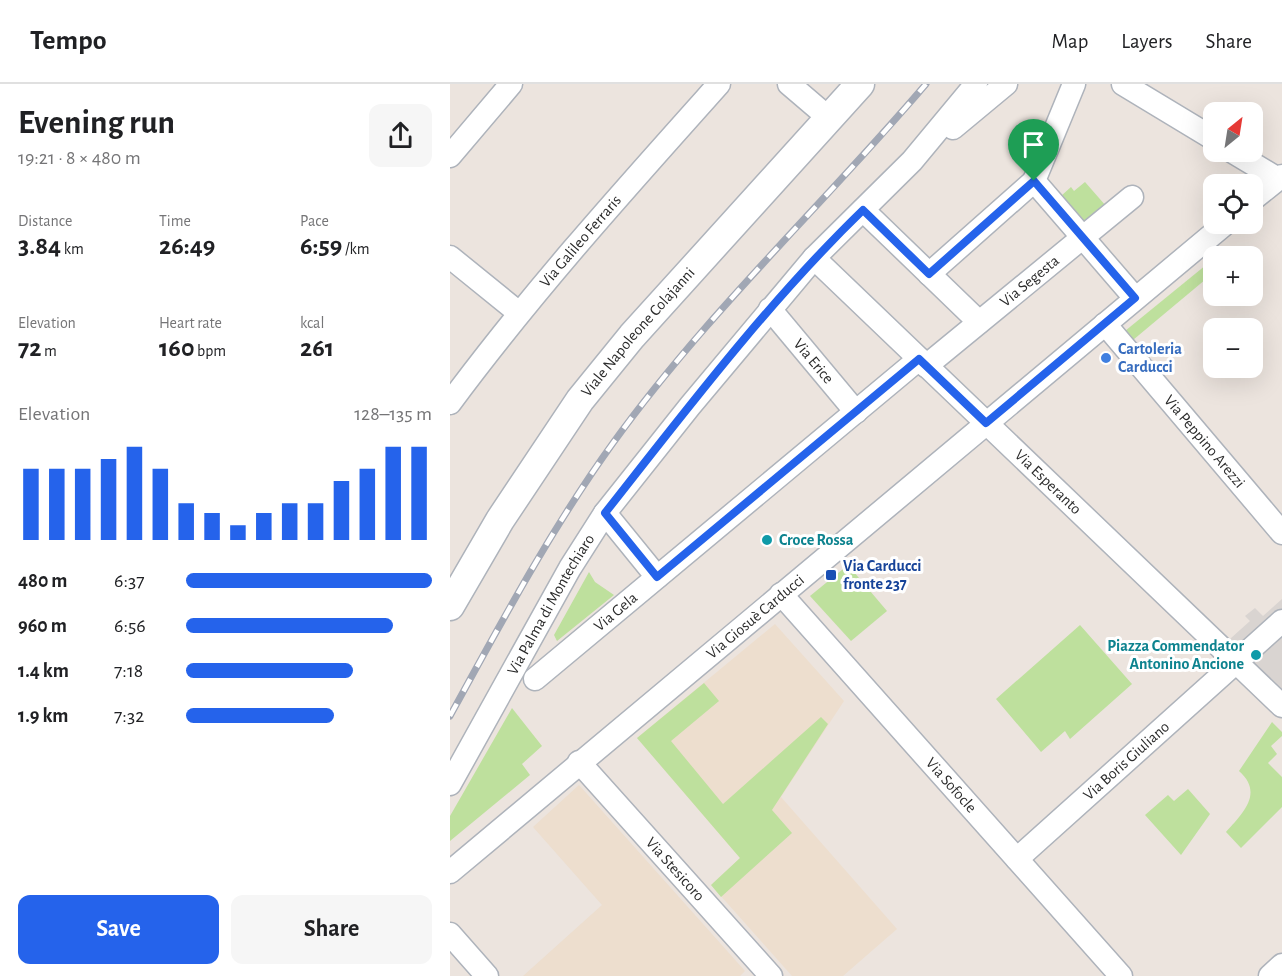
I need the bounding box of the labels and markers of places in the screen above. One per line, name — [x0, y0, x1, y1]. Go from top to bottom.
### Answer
pin — [1008, 119, 1059, 181]
place label: Cartoleria Carducci — [1118, 341, 1182, 375]
marker: Cartoleria Carducci — [1099, 351, 1113, 365]
place label: Croce Rossa — [779, 532, 854, 548]
marker: Croce Rossa — [760, 533, 774, 547]
place label: Via Carducci fronte 237 — [843, 558, 921, 592]
marker: Via Carducci fronte 237 — [824, 568, 838, 582]
place label: Piazza Commendator Antonino Ancione — [1107, 638, 1244, 672]
marker: Piazza Commendator Antonino Ancione — [1249, 648, 1263, 662]

